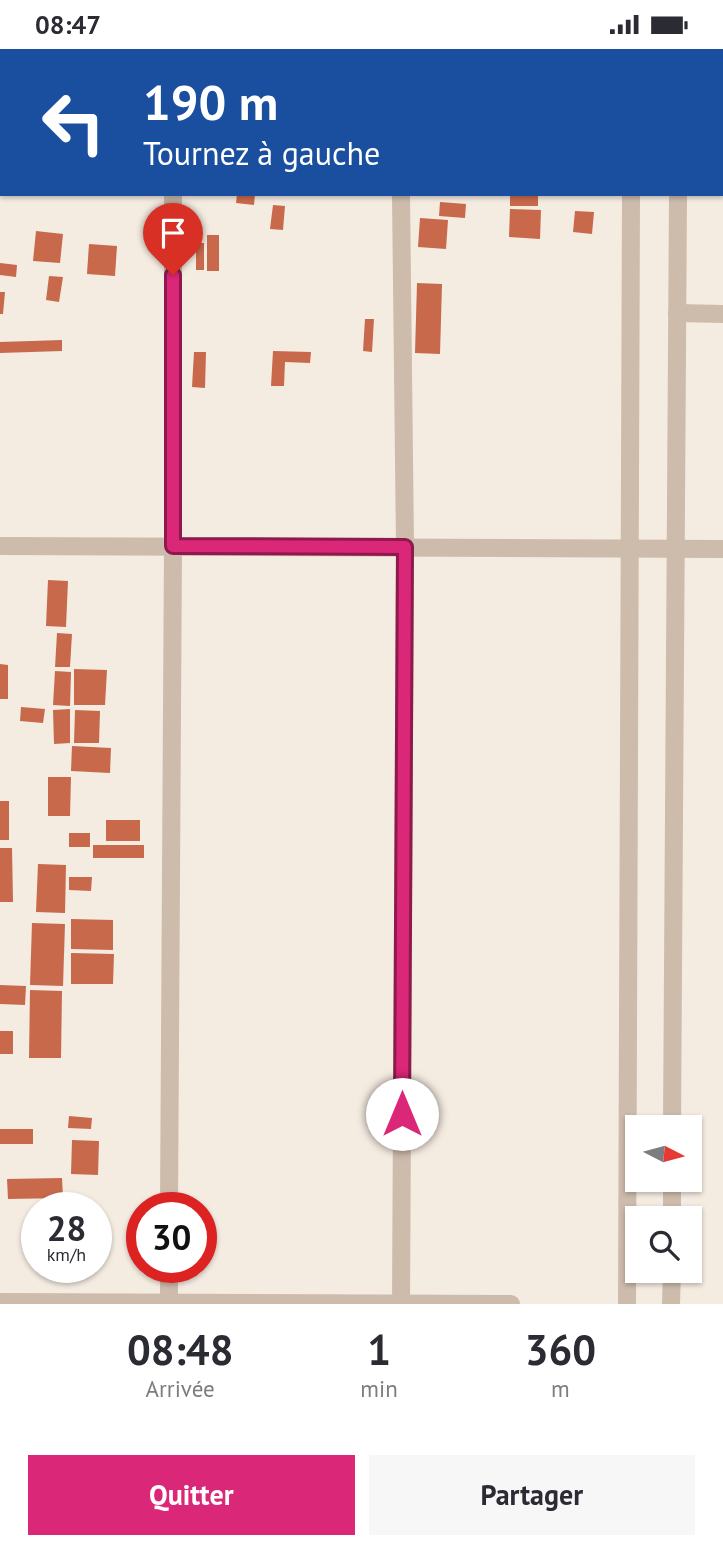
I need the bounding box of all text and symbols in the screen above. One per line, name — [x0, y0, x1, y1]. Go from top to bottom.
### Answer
text: 08:47 — [35, 8, 101, 41]
text: 190 m — [143, 70, 278, 134]
icon: left — [28, 77, 119, 168]
text: Tournez à gauche — [143, 132, 380, 174]
pin — [143, 203, 203, 275]
icon: arrive — [154, 214, 192, 252]
position arrow — [365, 1077, 439, 1151]
north arrow — [625, 1115, 702, 1192]
map controls — [625, 1115, 702, 1283]
speed limit sign: 30 — [126, 1192, 217, 1283]
text: 28 — [47, 1205, 86, 1251]
button: search — [625, 1206, 702, 1283]
text: km/h — [47, 1243, 86, 1266]
text: 08:48 — [127, 1322, 233, 1377]
text: 1 — [367, 1322, 391, 1377]
text: 360 — [525, 1322, 596, 1377]
text: Arrivée — [146, 1374, 215, 1403]
text: min — [360, 1374, 398, 1403]
text: m — [551, 1374, 570, 1403]
button: Quitter — [28, 1455, 355, 1535]
button: Partager — [369, 1455, 695, 1535]

